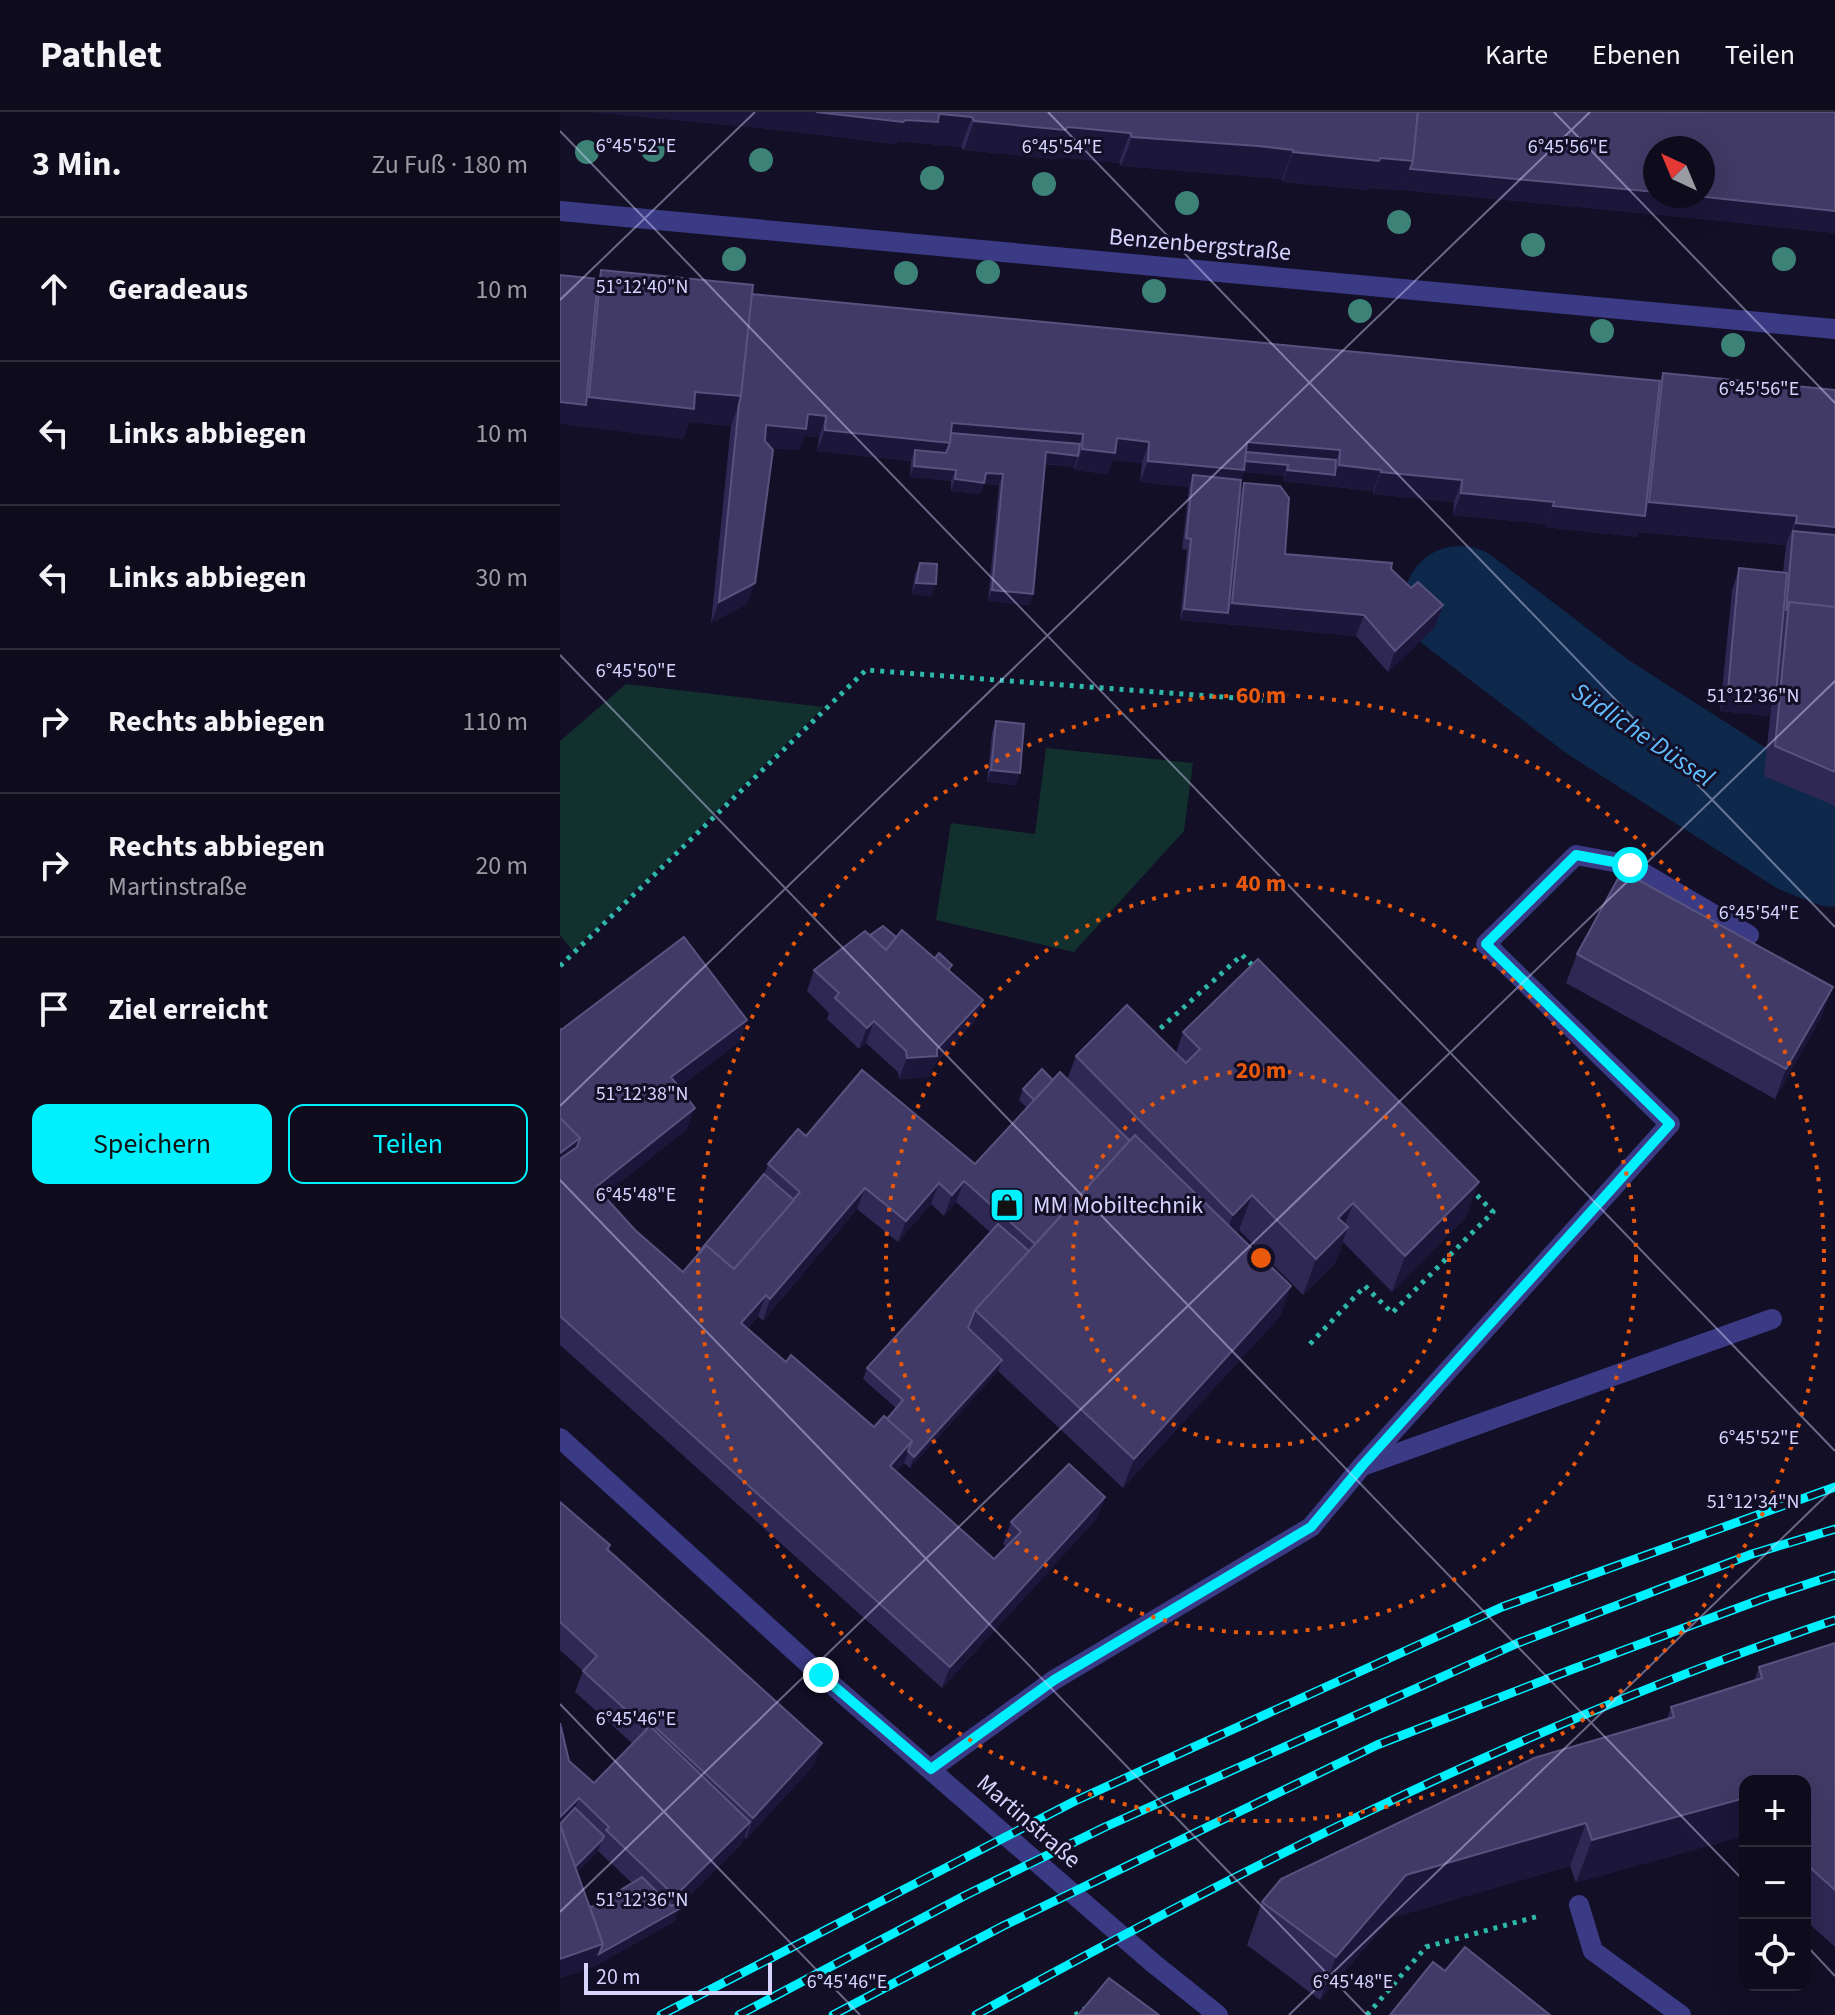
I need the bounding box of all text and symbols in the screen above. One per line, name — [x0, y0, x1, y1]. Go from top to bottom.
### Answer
text: Pathlet — [40, 28, 162, 82]
text: Karte — [1485, 35, 1548, 75]
text: Ebenen — [1592, 35, 1681, 75]
text: Teilen — [1725, 35, 1795, 75]
text: 6°45'52"E — [596, 132, 676, 160]
text: 6°45'54"E — [1022, 133, 1102, 161]
text: 6°45'56"E — [1528, 133, 1608, 161]
north arrow — [1643, 136, 1715, 208]
text: 3 Min. — [32, 140, 122, 189]
text: Zu Fuß · 180 m — [371, 146, 528, 183]
street label: Benzenbergstraße — [1107, 219, 1293, 270]
icon: ahead — [32, 267, 76, 311]
text: Geradeaus — [108, 268, 248, 311]
text: 10 m — [475, 271, 528, 308]
text: 51°12'40"N — [596, 273, 688, 301]
text: 6°45'56"E — [1719, 375, 1799, 403]
icon: left — [32, 411, 76, 455]
text: Links abbiegen — [108, 412, 307, 455]
text: 10 m — [475, 415, 528, 452]
icon: left — [32, 555, 76, 599]
text: Links abbiegen — [108, 556, 307, 599]
text: 30 m — [475, 559, 528, 596]
text: 6°45'50"E — [596, 657, 676, 685]
water label: Südliche Düssel — [1564, 673, 1722, 796]
text: 60 m — [1236, 678, 1286, 713]
text: 51°12'36"N — [1707, 682, 1799, 710]
icon: right — [32, 699, 76, 743]
text: Rechts abbiegen — [108, 700, 325, 743]
text: 110 m — [462, 703, 528, 740]
text: Rechts abbiegen — [108, 825, 325, 868]
icon: right — [32, 843, 76, 887]
text: 20 m — [475, 847, 528, 884]
route start — [1612, 847, 1648, 883]
text: 40 m — [1236, 866, 1286, 901]
text: Martinstraße — [108, 868, 247, 905]
text: 6°45'54"E — [1719, 899, 1799, 927]
icon: arrive — [32, 987, 76, 1031]
text: Ziel erreicht — [108, 988, 268, 1031]
text: 20 m — [1236, 1053, 1286, 1088]
text: 51°12'38"N — [596, 1080, 688, 1108]
button: Speichern — [32, 1104, 272, 1184]
button: Teilen — [288, 1104, 528, 1184]
text: 6°45'48"E — [596, 1181, 676, 1209]
shop icon: MM Mobiltechnik — [988, 1186, 1026, 1224]
place label: MM Mobiltechnik — [1033, 1188, 1203, 1223]
centre of rings — [1247, 1244, 1275, 1272]
text: 6°45'52"E — [1719, 1424, 1799, 1452]
text: 51°12'34"N — [1707, 1488, 1799, 1516]
route end — [803, 1657, 839, 1693]
text: 6°45'46"E — [596, 1705, 676, 1733]
street label: Martinstraße — [969, 1766, 1089, 1877]
map controls — [1739, 1775, 1811, 1991]
button: + — [1739, 1775, 1811, 1847]
button: − — [1739, 1847, 1811, 1919]
text: 51°12'36"N — [596, 1886, 688, 1914]
button: locate — [1739, 1919, 1811, 1991]
scale bar — [584, 1959, 772, 1995]
text: 20 m — [596, 1961, 641, 1993]
text: 6°45'46"E — [807, 1968, 887, 1996]
text: 6°45'48"E — [1313, 1968, 1393, 1996]

